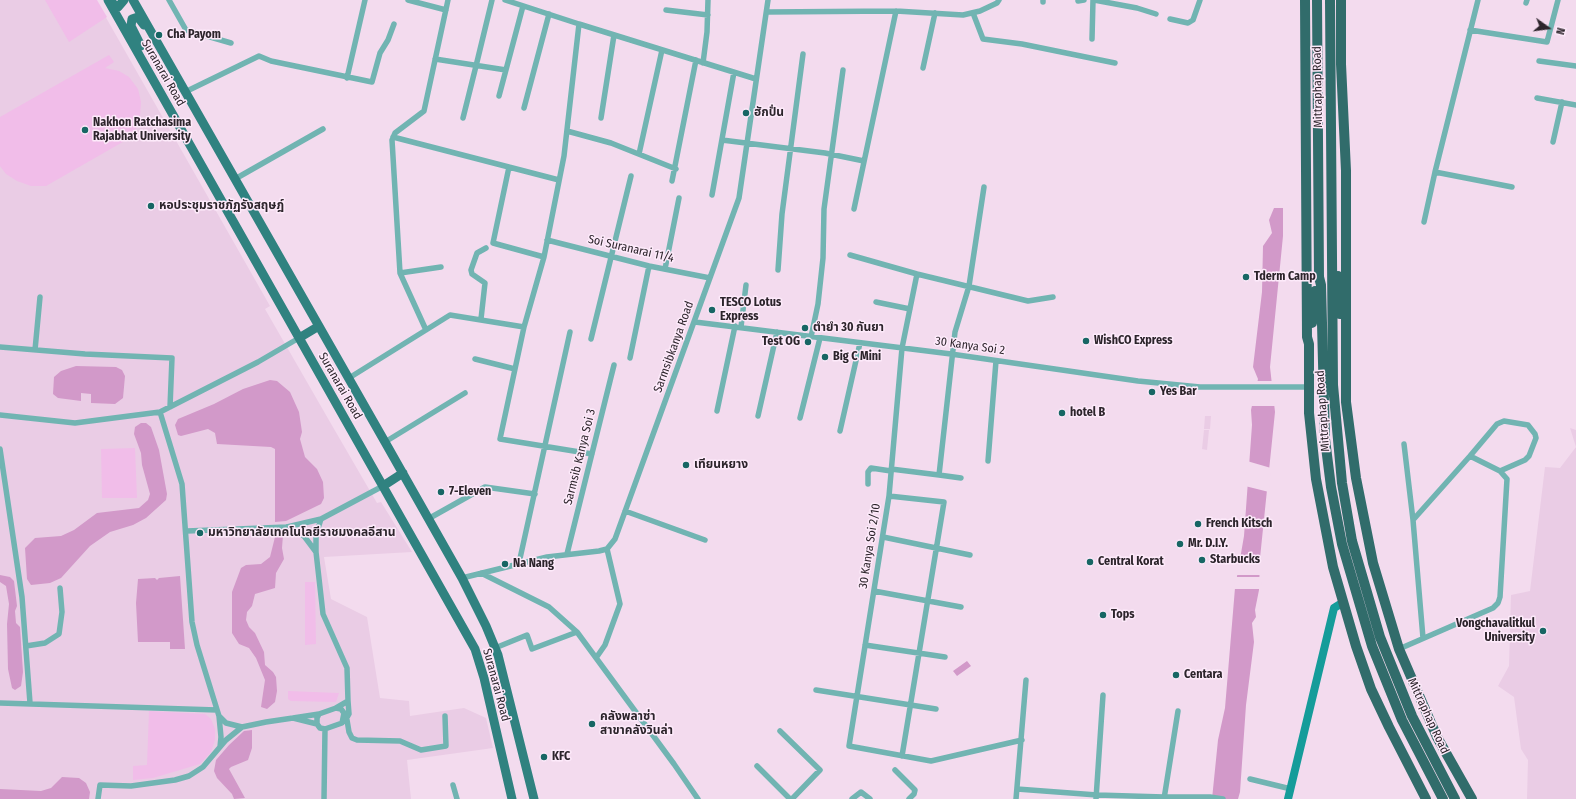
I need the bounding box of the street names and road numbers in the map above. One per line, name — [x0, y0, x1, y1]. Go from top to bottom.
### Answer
street label: Suranarai Road — [138, 37, 188, 109]
street label: Mittraphap Road — [1310, 46, 1326, 128]
street label: Soi Suranarai 11/4 — [587, 232, 675, 266]
street label: Sarmsibkanya Road — [651, 299, 697, 395]
street label: 30 Kanya Soi 2 — [934, 334, 1006, 358]
street label: Suranarai Road — [315, 350, 365, 422]
street label: Mittraphap Road — [1313, 370, 1333, 452]
street label: Sarmsib Kanya Soi 3 — [561, 408, 599, 506]
street label: 30 Kanya Soi 2/10 — [856, 502, 884, 590]
street label: Suranarai Road — [479, 647, 513, 723]
street label: Mittraphap Road — [1404, 676, 1452, 756]

